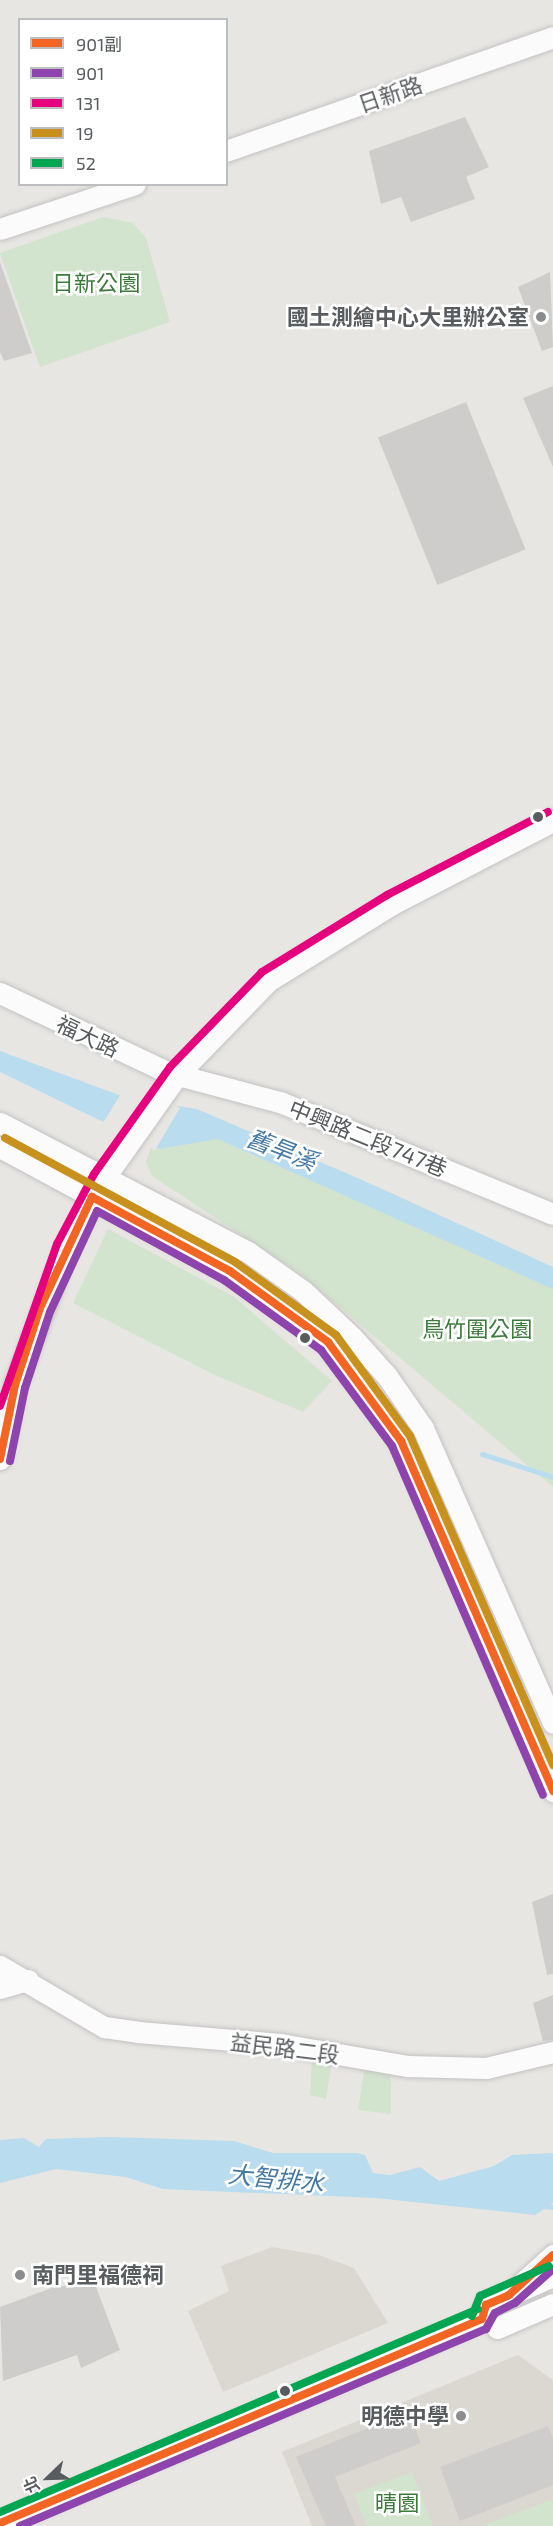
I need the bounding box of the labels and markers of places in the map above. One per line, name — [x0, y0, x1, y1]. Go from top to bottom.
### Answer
place label: 國土測繪中心大里辦公室 — [287, 304, 529, 330]
marker: 國土測繪中心大里辦公室 — [534, 310, 548, 324]
unlabelled marker — [532, 811, 544, 823]
unlabelled marker — [299, 1332, 311, 1344]
place label: 南門里福德祠 — [32, 2262, 164, 2288]
marker: 南門里福德祠 — [13, 2268, 27, 2282]
unlabelled marker — [279, 2385, 291, 2397]
place label: 明德中學 — [361, 2403, 449, 2429]
marker: 明德中學 — [454, 2409, 468, 2423]

